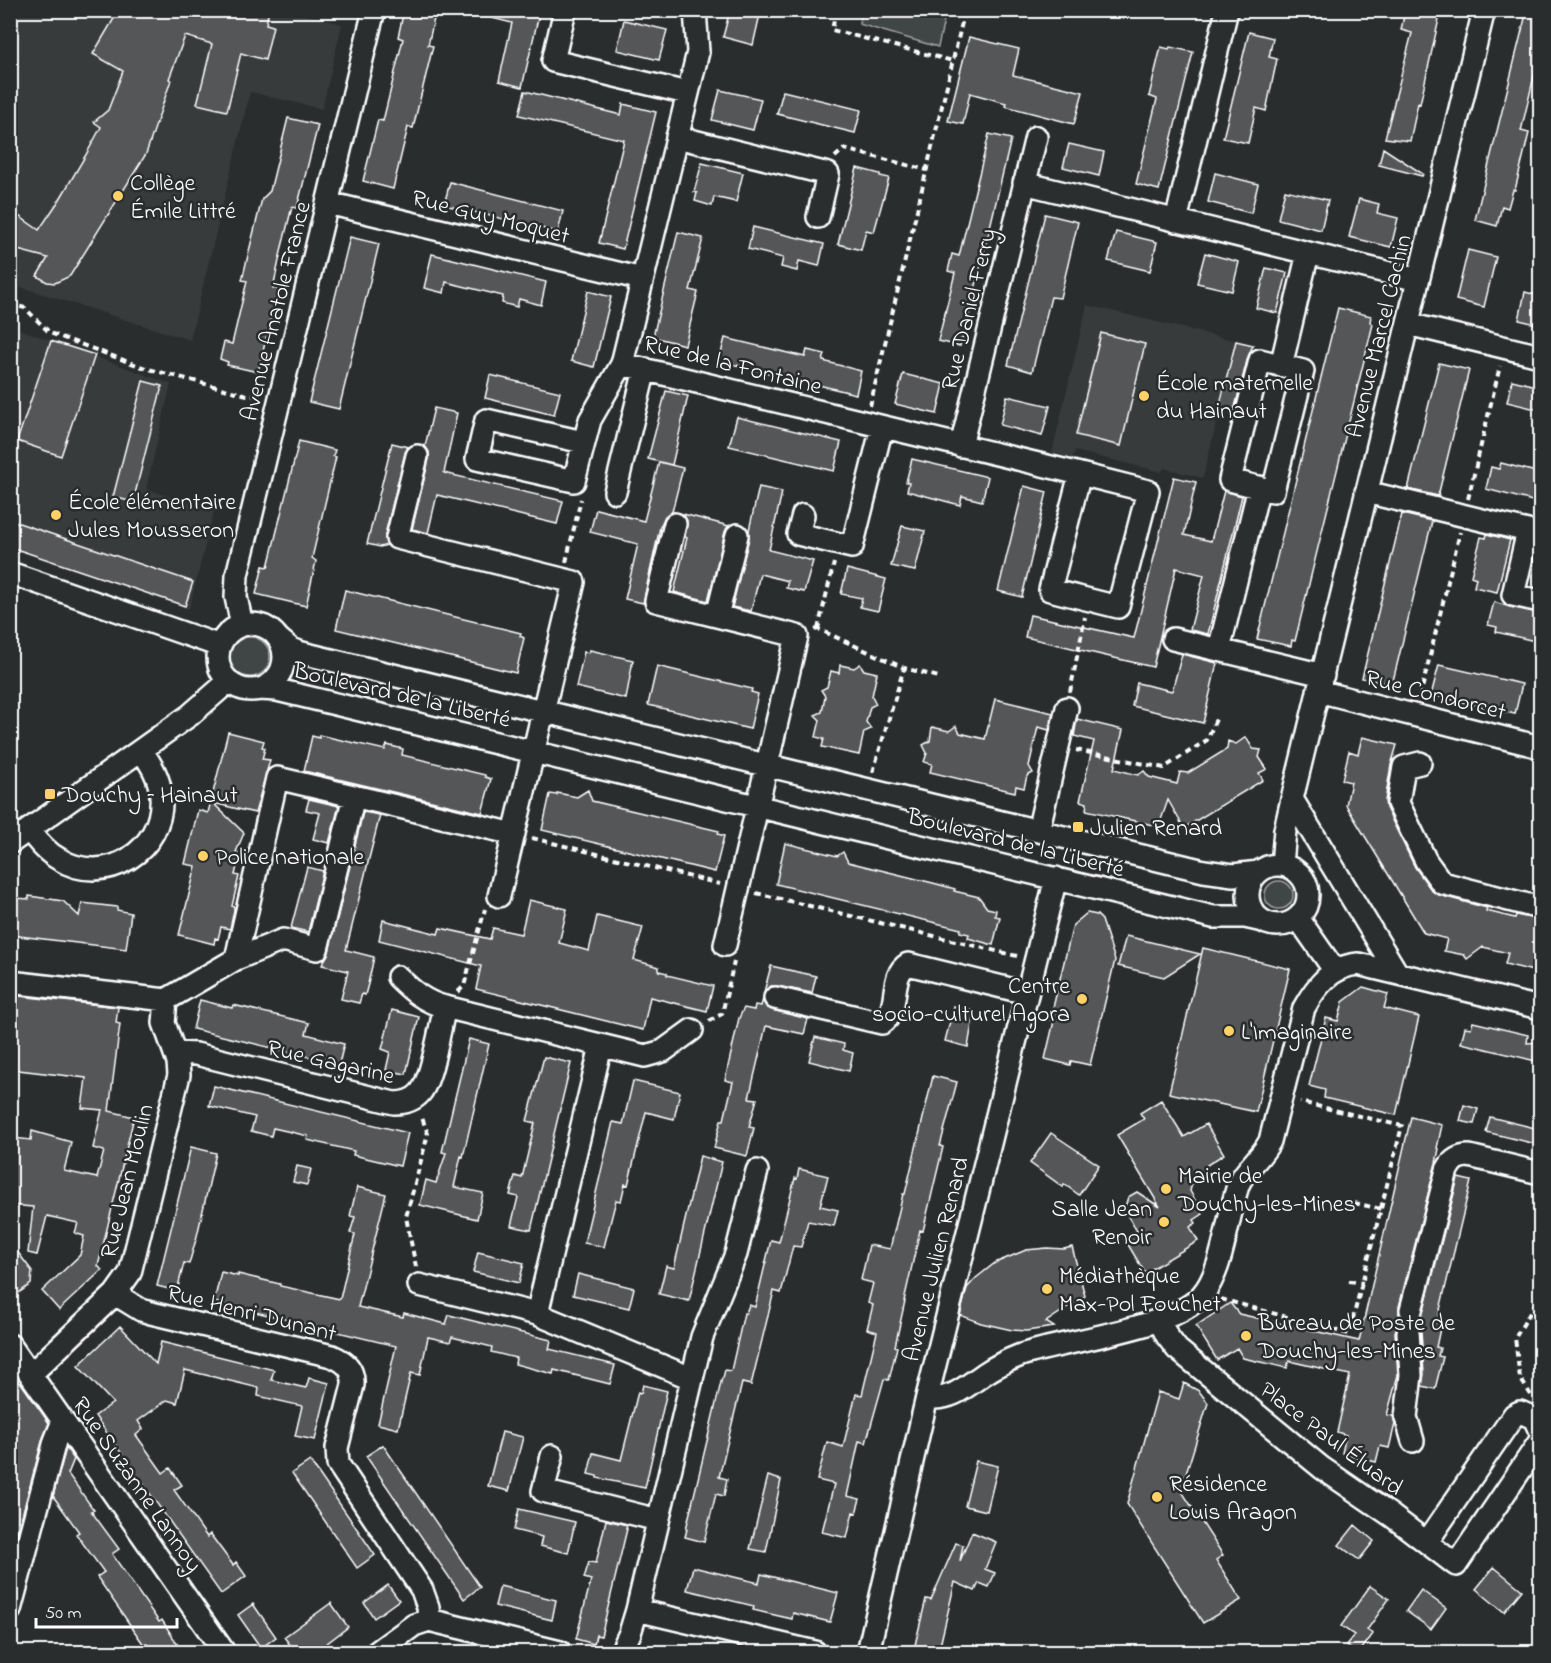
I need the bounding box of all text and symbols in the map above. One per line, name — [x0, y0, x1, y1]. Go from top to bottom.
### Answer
place label: Collège Émile Littré — [130, 167, 236, 230]
street label: Rue Guy Moquet — [408, 182, 573, 256]
marker: Collège Émile Littré — [111, 189, 125, 203]
street label: Avenue Anatole France — [233, 198, 322, 425]
street label: Rue Daniel Ferry — [933, 225, 1008, 394]
street label: Avenue Marcel Cachin — [1338, 231, 1423, 442]
street label: Rue de la Fontaine — [640, 327, 825, 406]
place label: École maternelle du Hainaut — [1156, 367, 1313, 430]
marker: École maternelle du Hainaut — [1137, 389, 1151, 403]
place label: École élémentaire Jules Mousseron — [68, 486, 236, 549]
marker: École élémentaire Jules Mousseron — [49, 508, 63, 522]
street label: Boulevard de la Liberté — [288, 654, 514, 739]
street label: Rue Condorcet — [1361, 662, 1510, 731]
place label: Douchy – Hainaut — [61, 779, 238, 815]
marker: Douchy – Hainaut — [43, 787, 57, 801]
street label: Boulevard de la Liberté — [902, 800, 1128, 888]
place label: Julien Renard — [1090, 812, 1223, 847]
marker: Julien Renard — [1071, 820, 1085, 834]
place label: Police nationale — [215, 841, 364, 876]
marker: Police nationale — [196, 849, 210, 863]
place label: Centre socio-culturel Agora — [872, 970, 1070, 1033]
marker: Centre socio-culturel Agora — [1075, 992, 1089, 1006]
place label: L'Imaginaire — [1241, 1016, 1352, 1051]
marker: L'Imaginaire — [1222, 1024, 1236, 1038]
street label: Rue Gagarine — [263, 1032, 398, 1095]
street label: Rue Jean Moulin — [92, 1101, 164, 1262]
street label: Avenue Julien Renard — [895, 1153, 980, 1366]
place label: Mairie de Douchy-les-Mines — [1177, 1160, 1356, 1224]
marker: Mairie de Douchy-les-Mines — [1159, 1182, 1173, 1196]
place label: Salle Jean Renoir — [1052, 1193, 1153, 1256]
marker: Salle Jean Renoir — [1157, 1215, 1171, 1229]
place label: Médiathèque Max-Pol Fouchet — [1059, 1260, 1221, 1323]
street label: Rue Henri Dunant — [163, 1276, 340, 1352]
marker: Médiathèque Max-Pol Fouchet — [1040, 1282, 1054, 1296]
place label: Bureau de Poste de Douchy-les-Mines — [1257, 1307, 1455, 1371]
marker: Bureau de Poste de Douchy-les-Mines — [1239, 1329, 1253, 1343]
street label: Place Paul Éluard — [1251, 1374, 1410, 1506]
street label: Rue Suzanne Lannoy — [61, 1390, 210, 1581]
place label: Résidence Louis Aragon — [1169, 1468, 1297, 1531]
marker: Résidence Louis Aragon — [1150, 1490, 1164, 1504]
scale bar — [36, 1591, 177, 1629]
text: 50 m — [45, 1601, 82, 1627]

